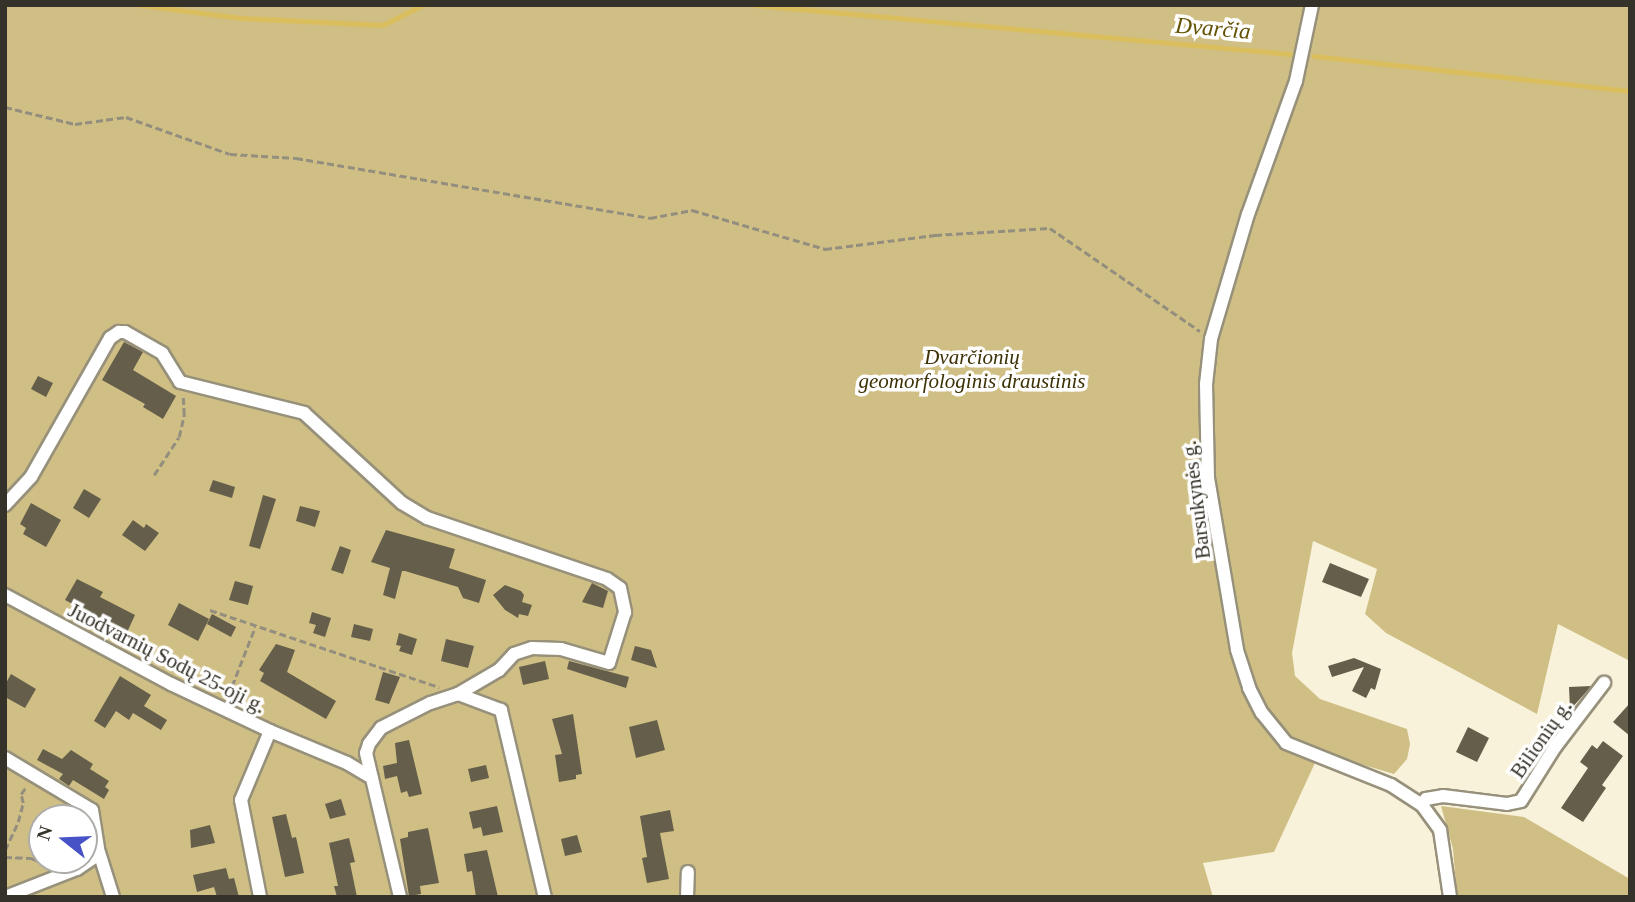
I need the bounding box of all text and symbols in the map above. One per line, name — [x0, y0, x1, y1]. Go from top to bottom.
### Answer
water label: Dvarčia — [1174, 12, 1252, 46]
park label: Dvarčionių geomorfologinis draustinis — [859, 344, 1085, 394]
street label: Barsukynės g. — [1176, 439, 1216, 561]
street label: Juodvarnių Sodų 25-oji g. — [64, 597, 270, 719]
street label: Bilionių g. — [1505, 695, 1577, 783]
north arrow — [28, 804, 98, 874]
text: N — [32, 823, 57, 843]

